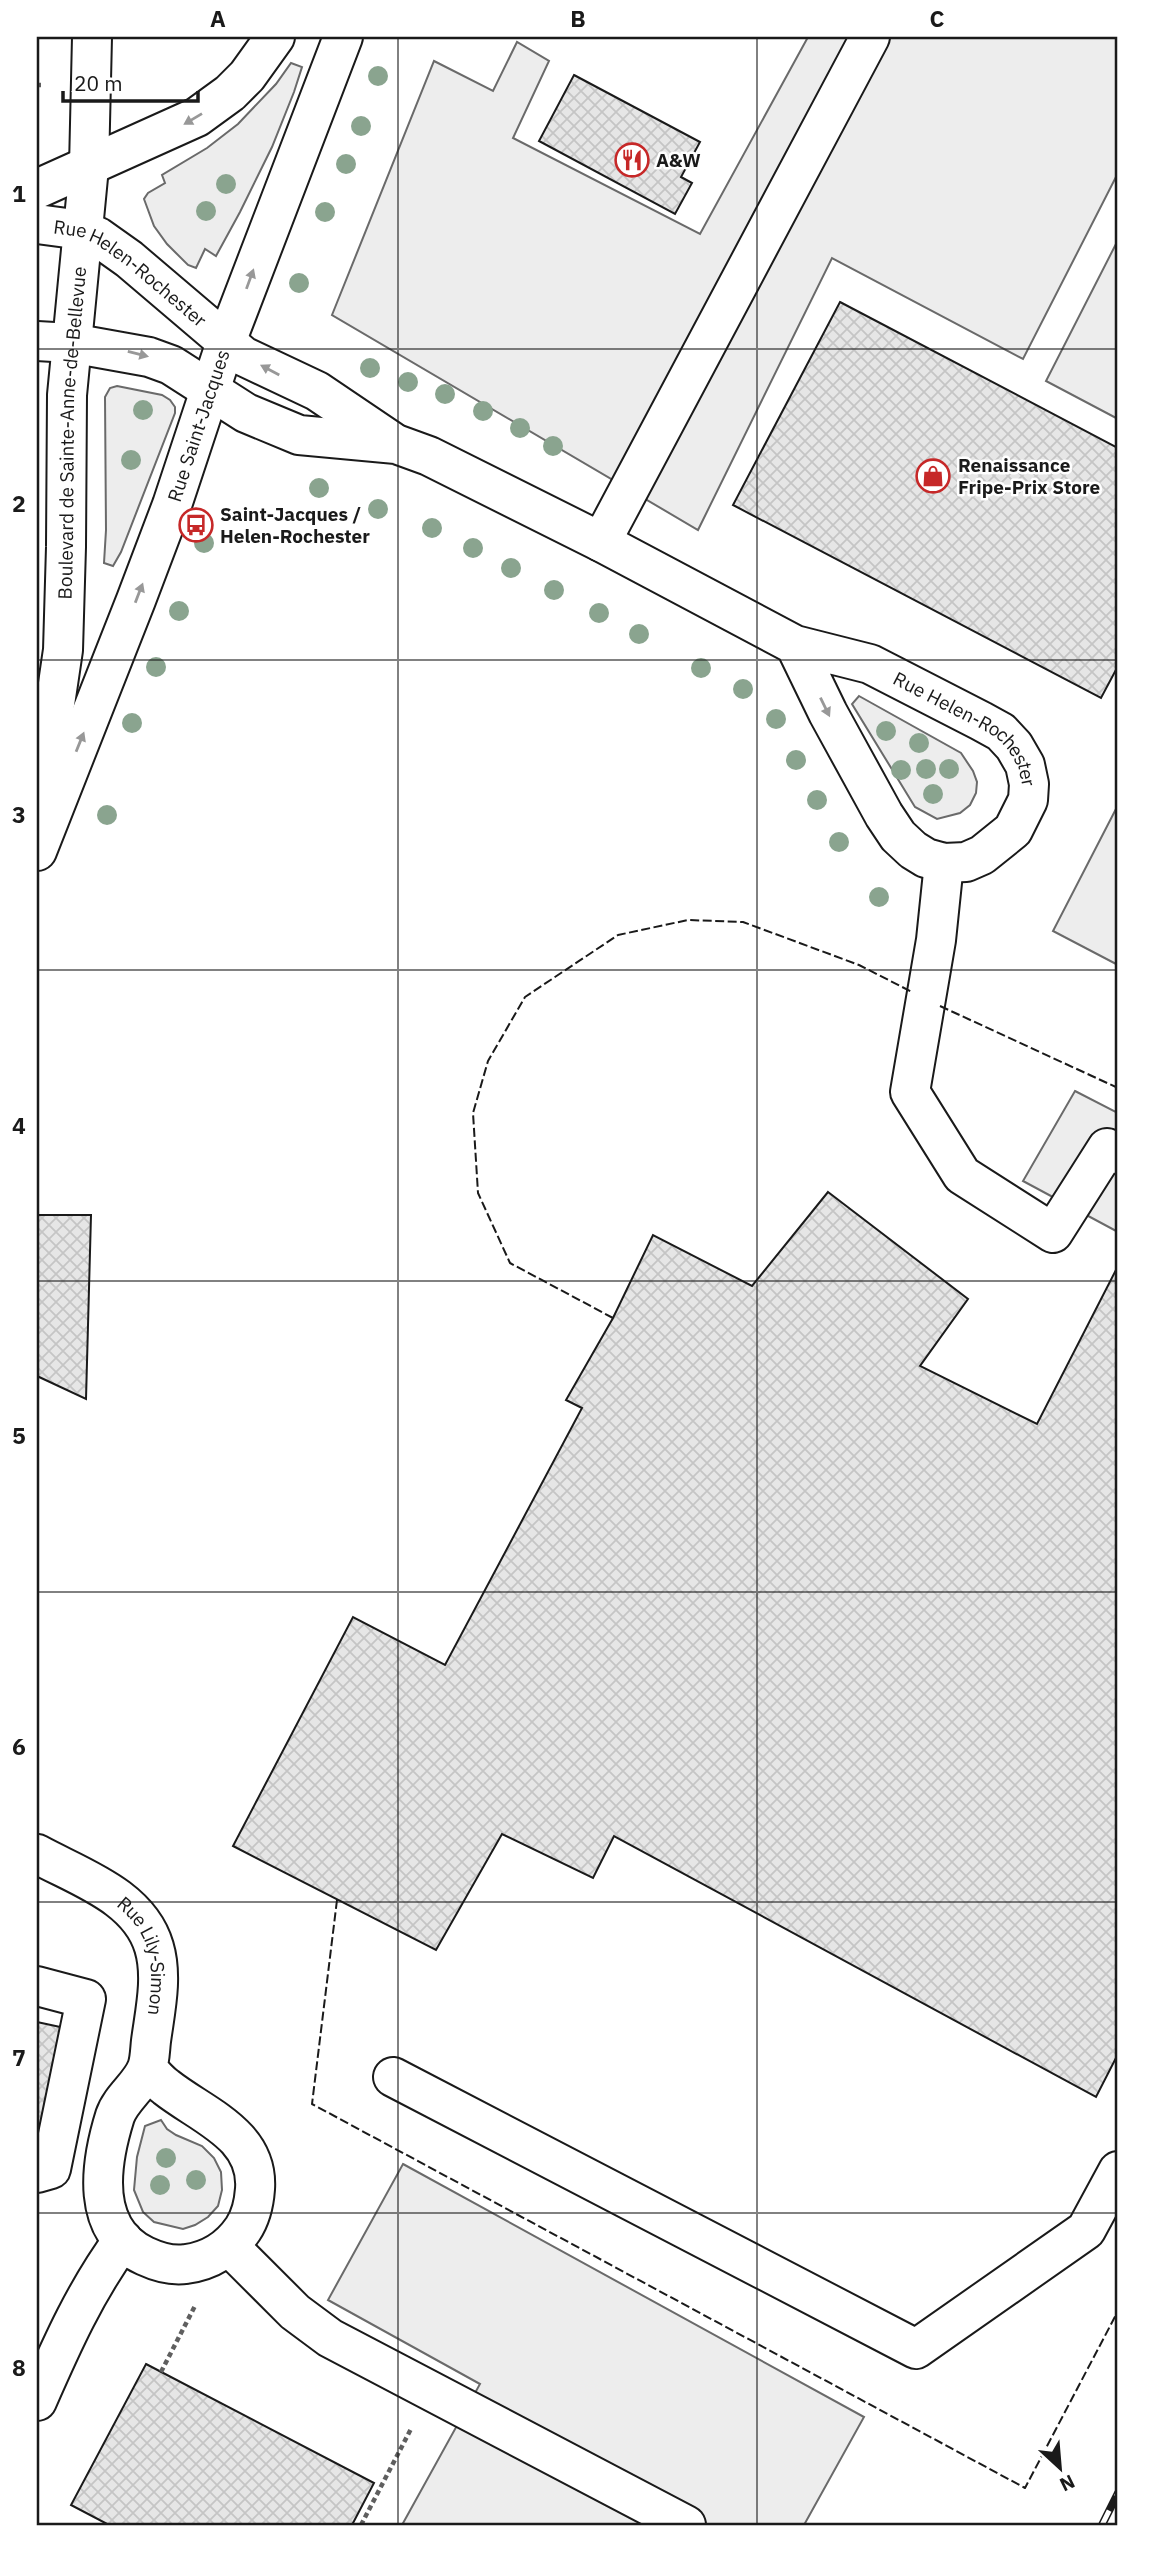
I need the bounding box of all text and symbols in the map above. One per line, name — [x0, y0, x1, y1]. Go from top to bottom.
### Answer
text: A — [210, 3, 226, 33]
text: B — [570, 3, 586, 33]
text: C — [930, 3, 945, 33]
scale bar — [63, 60, 198, 104]
text: 20 m — [74, 69, 123, 97]
one-way arrow — [183, 112, 203, 125]
restaurant icon: A&W — [613, 141, 651, 179]
place label: A&W — [656, 148, 701, 172]
text: 1 — [12, 178, 26, 208]
street label: Rue Helen-Rochester — [52, 214, 212, 332]
street label: Boulevard de Sainte-Anne-de-Bellevue — [52, 265, 91, 600]
one-way arrow — [245, 268, 256, 289]
street label: Rue Saint-Jacques — [162, 347, 235, 505]
one-way arrow — [127, 349, 149, 360]
one-way arrow — [260, 364, 280, 375]
place label: Renaissance Fripe-Prix Store — [958, 453, 1100, 499]
shop icon: Renaissance Fripe-Prix Store — [914, 457, 952, 495]
text: 2 — [12, 488, 26, 518]
place label: Saint-Jacques / Helen-Rochester — [220, 502, 370, 548]
bus stop icon: Saint-Jacques / Helen-Rochester — [177, 506, 215, 544]
one-way arrow — [133, 583, 144, 604]
street label: Rue Helen-Rochester — [889, 666, 1041, 788]
one-way arrow — [819, 697, 831, 717]
one-way arrow — [74, 732, 85, 753]
text: 3 — [12, 799, 26, 829]
text: 4 — [12, 1110, 26, 1140]
text: 5 — [12, 1420, 26, 1450]
text: 6 — [12, 1731, 26, 1761]
street label: Rue Lily-Simon — [112, 1891, 170, 2017]
text: 7 — [12, 2042, 26, 2072]
text: 8 — [12, 2352, 26, 2382]
north arrow — [1026, 2432, 1096, 2502]
text: N — [1056, 2469, 1079, 2497]

